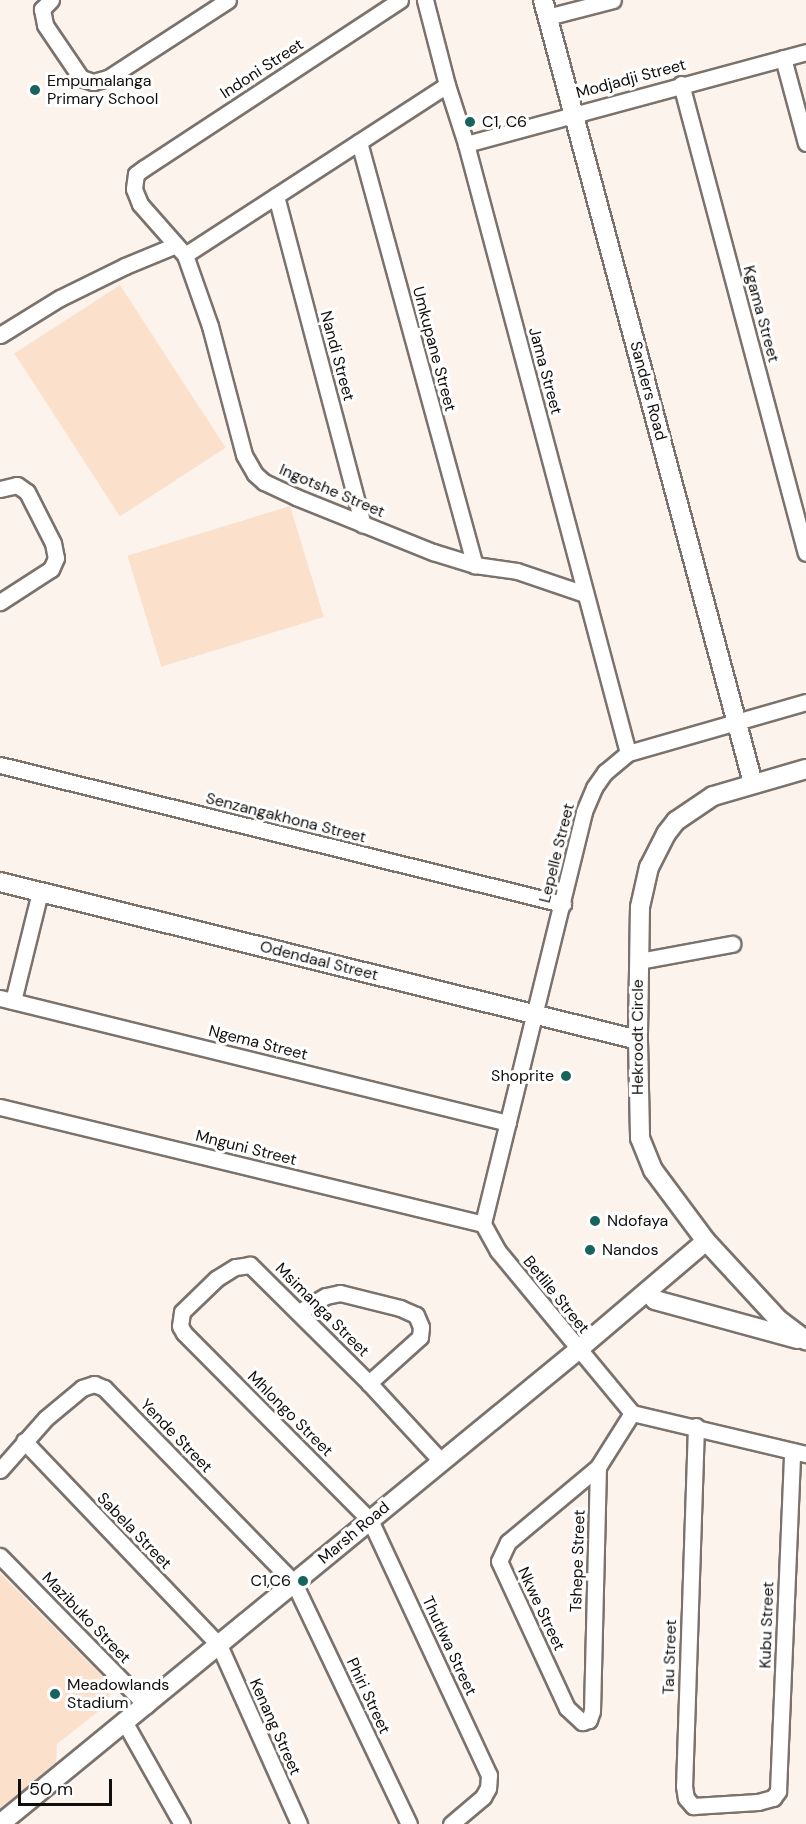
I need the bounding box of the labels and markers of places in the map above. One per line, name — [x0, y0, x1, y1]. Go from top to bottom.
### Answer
place label: Empumalanga Primary School — [47, 71, 158, 109]
marker: Empumalanga Primary School — [28, 83, 42, 97]
place label: C1, C6 — [482, 112, 527, 132]
marker: C1, C6 — [463, 115, 477, 129]
place label: Shoprite — [491, 1066, 554, 1086]
marker: Shoprite — [559, 1069, 573, 1083]
place label: Ndofaya — [607, 1211, 668, 1231]
marker: Ndofaya — [588, 1214, 602, 1228]
place label: Nandos — [602, 1240, 658, 1260]
marker: Nandos — [583, 1243, 597, 1257]
place label: C1,C6 — [250, 1571, 291, 1591]
marker: C1,C6 — [296, 1574, 310, 1588]
place label: Meadowlands Stadium — [67, 1675, 169, 1713]
marker: Meadowlands Stadium — [48, 1687, 62, 1701]

